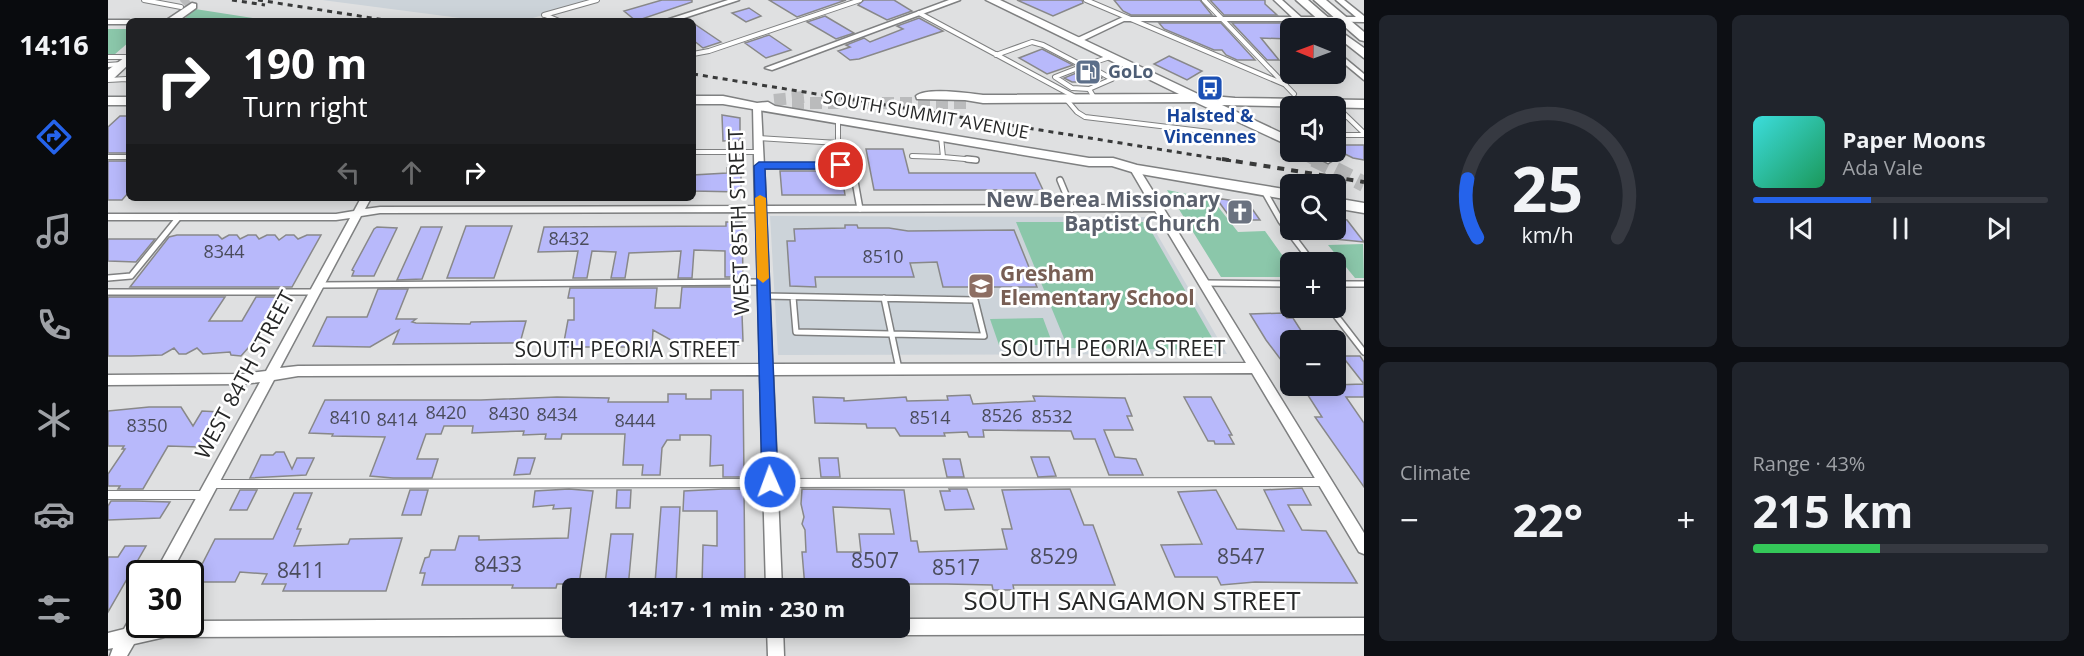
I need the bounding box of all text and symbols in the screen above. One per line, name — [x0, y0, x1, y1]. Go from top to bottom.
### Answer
north arrow — [1280, 18, 1346, 84]
map controls — [1280, 18, 1346, 396]
text: 14:16 — [19, 26, 89, 63]
text: 190 m — [243, 34, 367, 91]
icon: right — [144, 42, 222, 120]
fuel station icon: GoLo — [1073, 57, 1103, 87]
place label: GoLo — [1108, 59, 1154, 83]
bus stop icon: Halsted & Vincennes — [1195, 73, 1225, 103]
street label: SOUTH SUMMIT AVENUE — [821, 84, 1031, 144]
text: Turn right — [243, 88, 368, 125]
button: sound — [1280, 96, 1346, 162]
place label: Halsted & Vincennes — [1164, 103, 1256, 148]
icon: directions — [33, 116, 75, 158]
text: Paper Moons — [1843, 124, 1986, 154]
street label: WEST 85TH STREET — [721, 128, 755, 316]
pin — [815, 139, 866, 190]
text: 25 — [1512, 145, 1583, 230]
icon: arrive — [824, 148, 857, 181]
text: Ada Vale — [1843, 154, 1923, 181]
icon: left — [332, 156, 365, 189]
icon: ahead — [395, 156, 428, 189]
icon: right — [458, 156, 491, 189]
button: search — [1280, 174, 1346, 240]
place label: New Berea Missionary Baptist Church — [986, 185, 1220, 237]
church icon: New Berea Missionary Baptist Church — [1225, 197, 1255, 227]
icon: music — [33, 210, 75, 252]
icon: previous — [1785, 212, 1818, 245]
icon: pause — [1884, 212, 1917, 245]
icon: next — [1982, 212, 2015, 245]
text: km/h — [1522, 220, 1574, 249]
house number: 8432 — [548, 226, 590, 250]
house number: 8344 — [203, 239, 245, 263]
house number: 8510 — [862, 244, 904, 268]
button: + — [1280, 252, 1346, 318]
place label: Gresham Elementary School — [1000, 259, 1195, 311]
school or university icon: Gresham Elementary School — [966, 271, 996, 301]
street label: WEST 84TH STREET — [188, 285, 301, 464]
icon: phone — [33, 304, 75, 346]
button: − — [1280, 330, 1346, 396]
street label: SOUTH PEORIA STREET — [1001, 334, 1226, 362]
street label: SOUTH PEORIA STREET — [515, 335, 740, 363]
icon: climate — [33, 399, 75, 441]
house number: 8420 — [425, 400, 467, 424]
house number: 8430 — [488, 401, 530, 425]
house number: 8434 — [536, 402, 578, 426]
house number: 8526 — [981, 403, 1023, 427]
house number: 8532 — [1031, 404, 1073, 428]
house number: 8410 — [329, 405, 371, 429]
house number: 8514 — [909, 405, 951, 429]
house number: 8414 — [376, 407, 418, 431]
house number: 8444 — [614, 408, 656, 432]
house number: 8350 — [126, 413, 168, 437]
position arrow — [738, 450, 802, 514]
text: Range · 43% — [1753, 450, 1865, 477]
text: Climate — [1400, 459, 1471, 486]
text: 215 km — [1753, 480, 1913, 541]
text: 22° — [1512, 489, 1583, 550]
icon: car — [33, 493, 75, 535]
text: − — [1400, 497, 1419, 542]
text: + — [1677, 497, 1695, 542]
house number: 8529 — [1030, 542, 1078, 570]
house number: 8547 — [1217, 542, 1265, 570]
house number: 8507 — [851, 546, 899, 574]
house number: 8433 — [474, 550, 522, 578]
house number: 8517 — [932, 553, 980, 581]
house number: 8411 — [277, 556, 325, 584]
speed limit sign: 30 — [126, 560, 204, 638]
street label: SOUTH SANGAMON STREET — [963, 582, 1301, 618]
icon: filters — [33, 588, 75, 630]
text: 14:17 · 1 min · 230 m — [627, 593, 845, 623]

